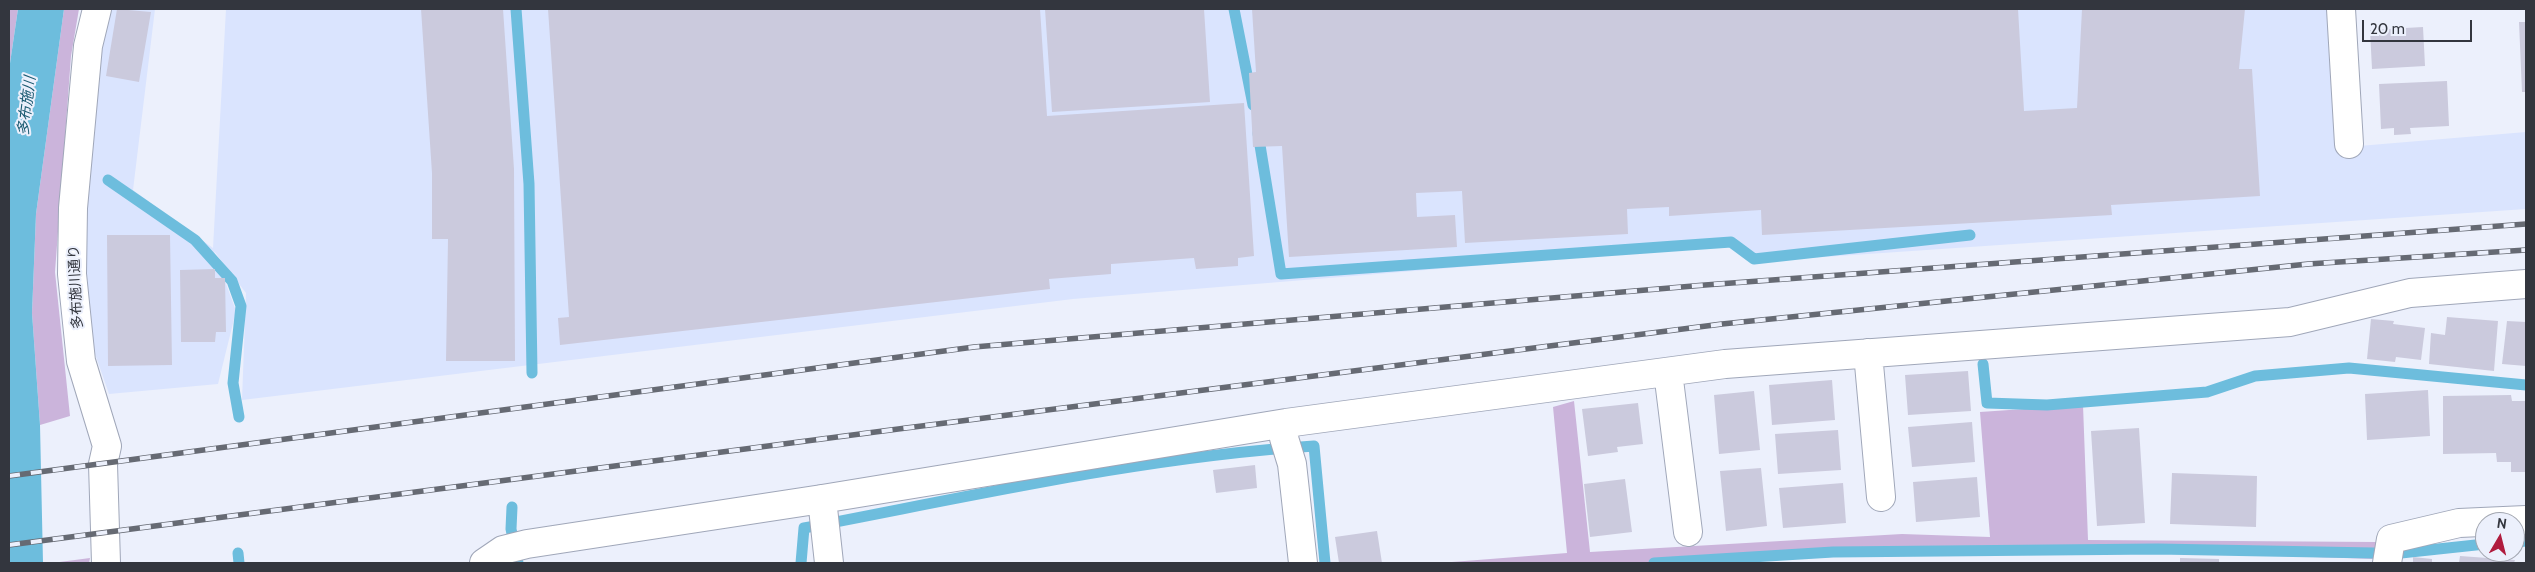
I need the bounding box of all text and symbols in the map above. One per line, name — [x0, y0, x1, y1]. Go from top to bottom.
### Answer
scale bar — [2365, 10, 2475, 42]
text: 20 m — [2370, 20, 2405, 38]
water label: 多布施川 — [14, 75, 40, 137]
street label: 多布施川通り — [65, 245, 87, 329]
north arrow — [2475, 512, 2525, 562]
text: N — [2496, 514, 2508, 533]

